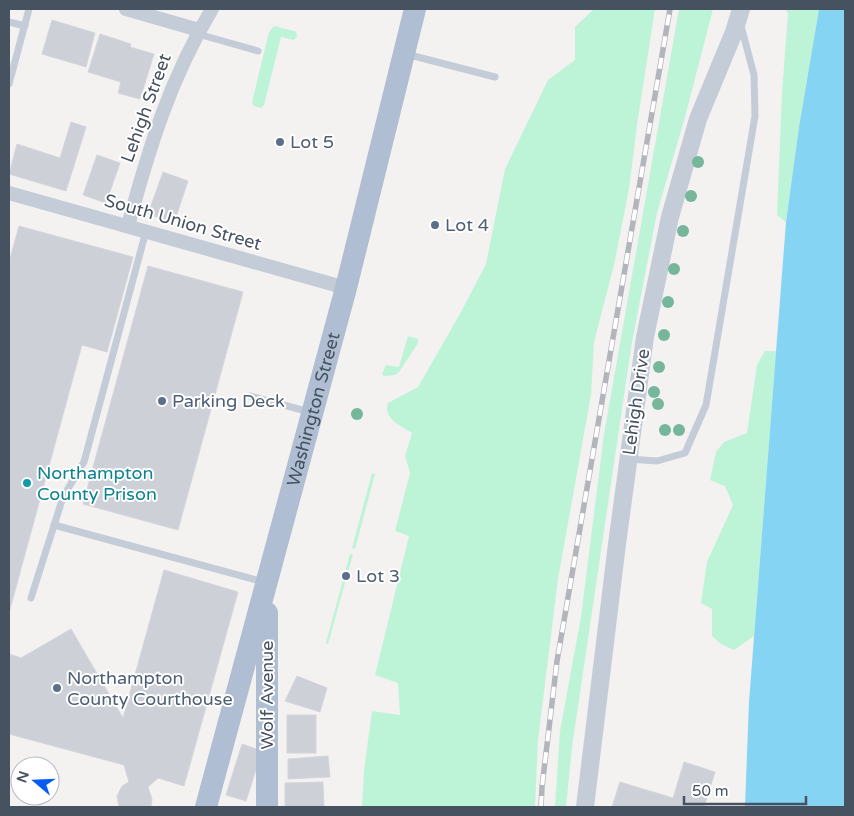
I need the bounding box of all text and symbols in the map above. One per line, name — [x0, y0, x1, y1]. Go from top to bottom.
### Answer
street label: Lehigh Street — [116, 50, 176, 166]
place label: Lot 5 — [290, 131, 334, 153]
marker: Lot 5 — [274, 136, 286, 148]
street label: South Union Street — [102, 189, 264, 255]
place label: Lot 4 — [445, 214, 489, 236]
marker: Lot 4 — [429, 219, 441, 231]
street label: Washington Street — [282, 330, 345, 489]
street label: Lehigh Drive — [618, 347, 654, 457]
place label: Parking Deck — [172, 390, 285, 412]
marker: Parking Deck — [156, 395, 168, 407]
place label: Northampton County Prison — [37, 462, 157, 505]
marker: Northampton County Prison — [21, 477, 33, 489]
place label: Lot 3 — [356, 565, 400, 587]
marker: Lot 3 — [340, 570, 352, 582]
street label: Wolf Avenue — [256, 641, 278, 749]
place label: Northampton County Courthouse — [67, 667, 233, 710]
marker: Northampton County Courthouse — [51, 682, 63, 694]
north arrow — [10, 756, 60, 806]
text: N — [13, 769, 33, 785]
scale bar — [684, 774, 806, 806]
text: 50 m — [692, 782, 729, 800]

